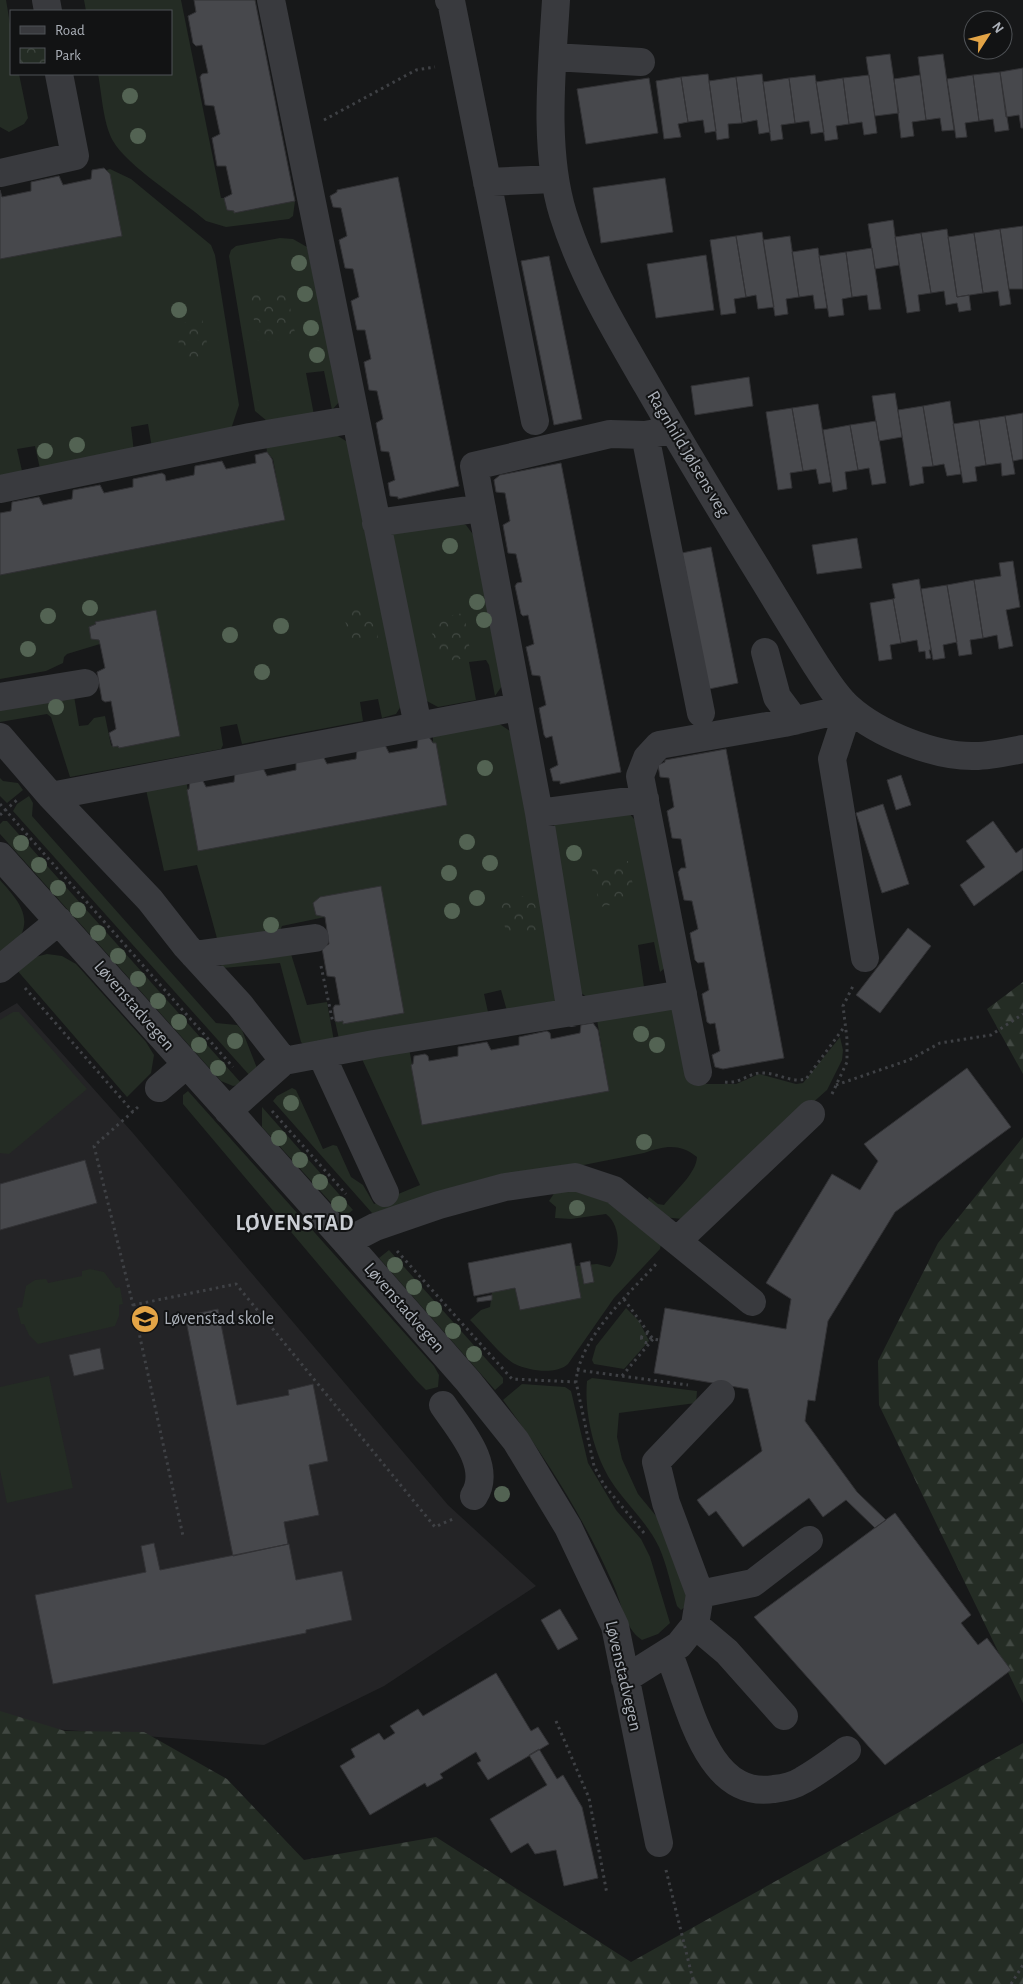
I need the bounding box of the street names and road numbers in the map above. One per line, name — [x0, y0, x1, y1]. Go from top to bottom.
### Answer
street label: Ragnhild Jølsens veg — [643, 388, 733, 520]
street label: Løvenstadvegen — [90, 958, 178, 1054]
street label: Løvenstadvegen — [360, 1260, 448, 1356]
street label: Løvenstadvegen — [602, 1619, 644, 1733]

